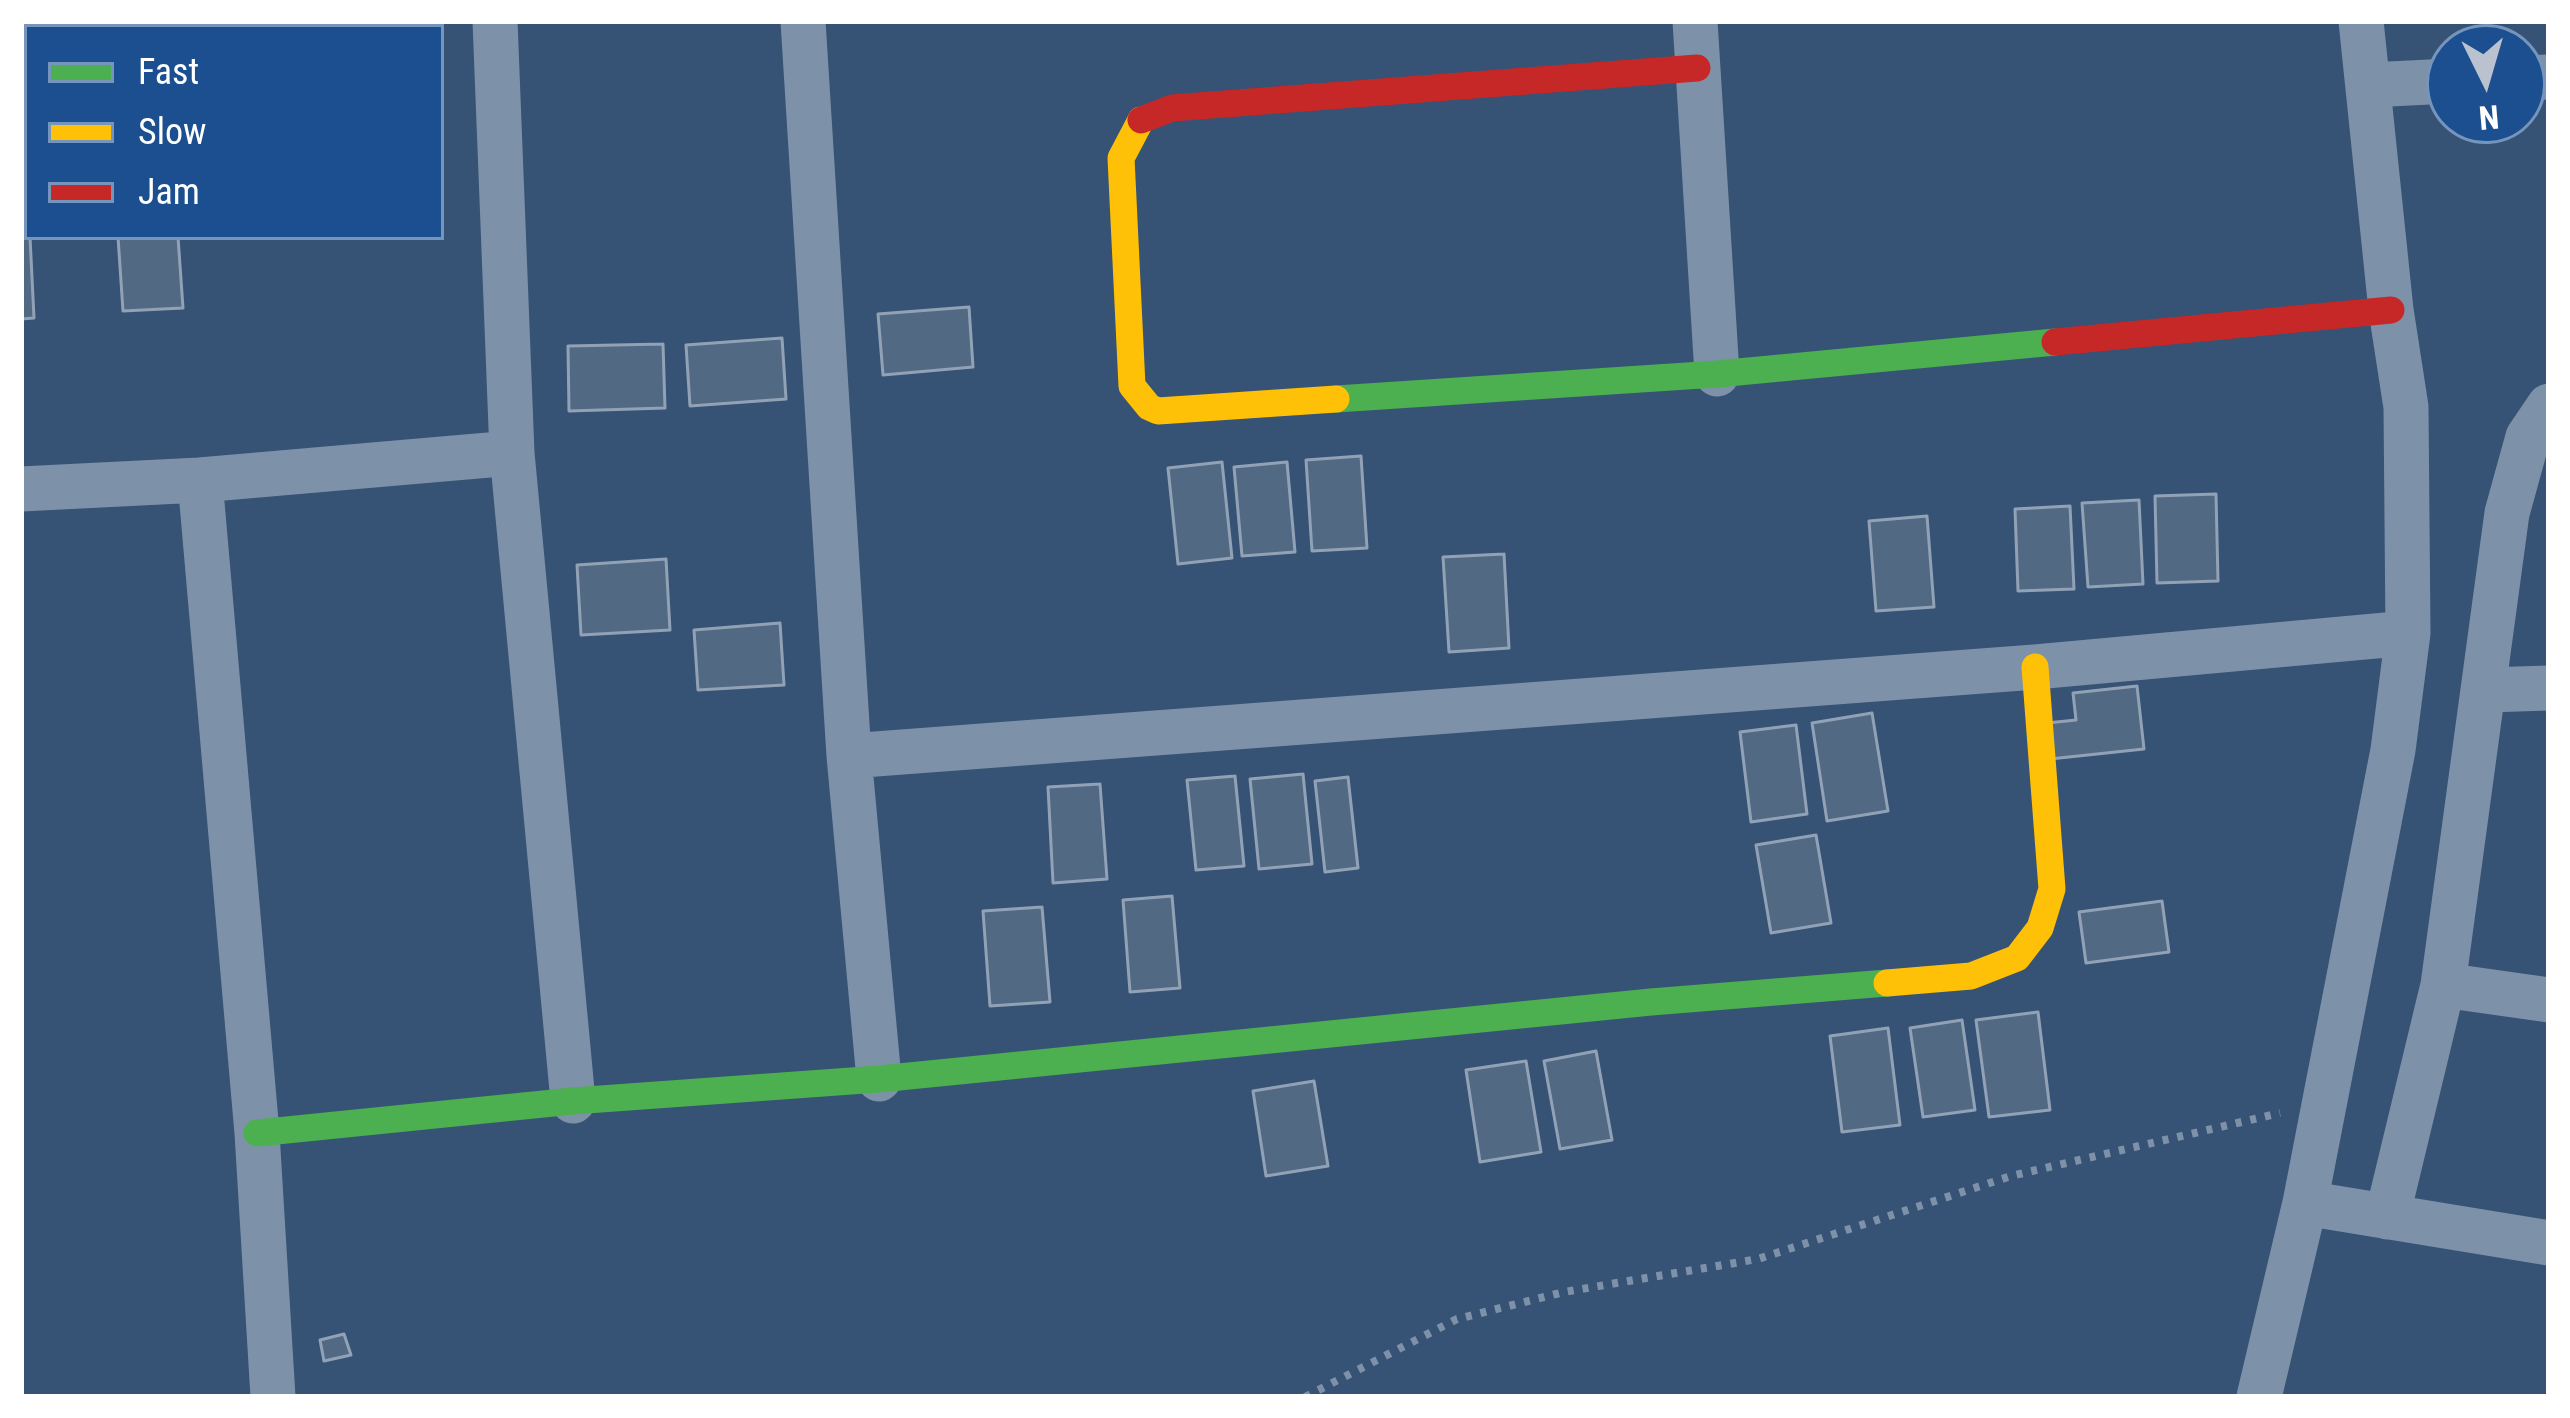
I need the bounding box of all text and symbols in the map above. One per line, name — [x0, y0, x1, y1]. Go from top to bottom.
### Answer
legend — [24, 24, 444, 240]
north arrow — [2426, 24, 2546, 144]
text: Fast — [138, 51, 199, 93]
text: N — [2477, 97, 2501, 138]
text: Slow — [138, 111, 206, 153]
text: Jam — [138, 171, 200, 213]

